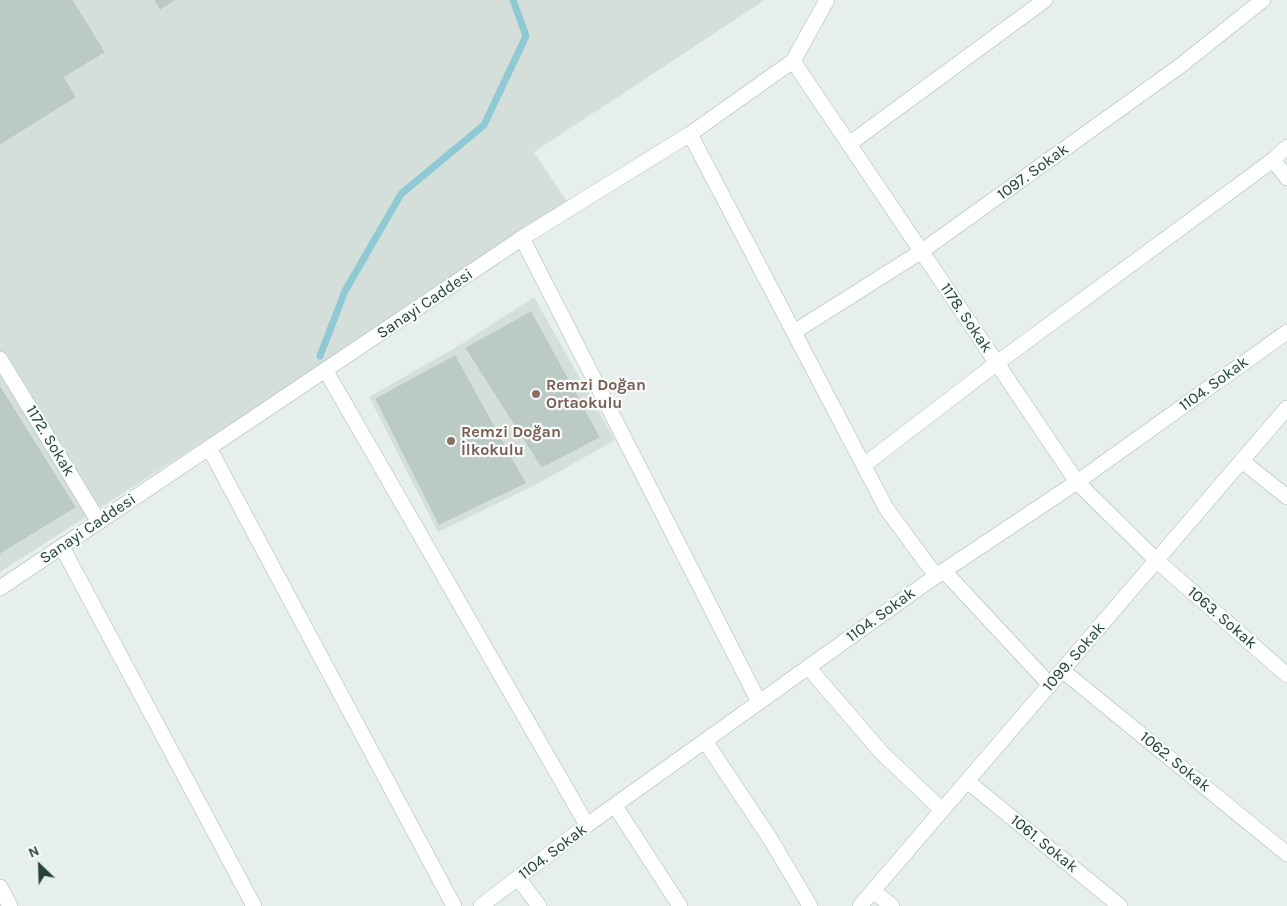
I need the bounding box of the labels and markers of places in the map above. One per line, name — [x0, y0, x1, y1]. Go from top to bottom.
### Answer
place label: Remzi Doğan Ortaokulu — [546, 375, 646, 413]
marker: Remzi Doğan Ortaokulu — [530, 388, 542, 400]
place label: Remzi Doğan İlkokulu — [461, 422, 561, 460]
marker: Remzi Doğan İlkokulu — [445, 435, 457, 447]

